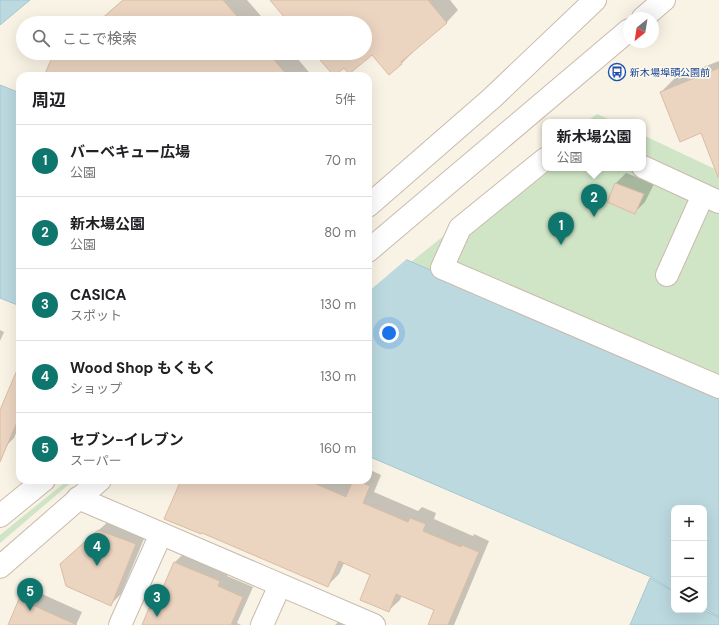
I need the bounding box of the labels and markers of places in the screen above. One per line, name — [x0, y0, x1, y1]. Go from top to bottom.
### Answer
bus stop icon: 新木場埠頭公園前 — [607, 62, 627, 82]
place label: 新木場埠頭公園前 — [630, 66, 710, 79]
pin: 2 — [581, 184, 607, 217]
pin: 1 — [548, 212, 574, 245]
pin: 4 — [84, 533, 110, 566]
pin: 5 — [17, 578, 43, 611]
pin: 3 — [144, 584, 170, 617]

